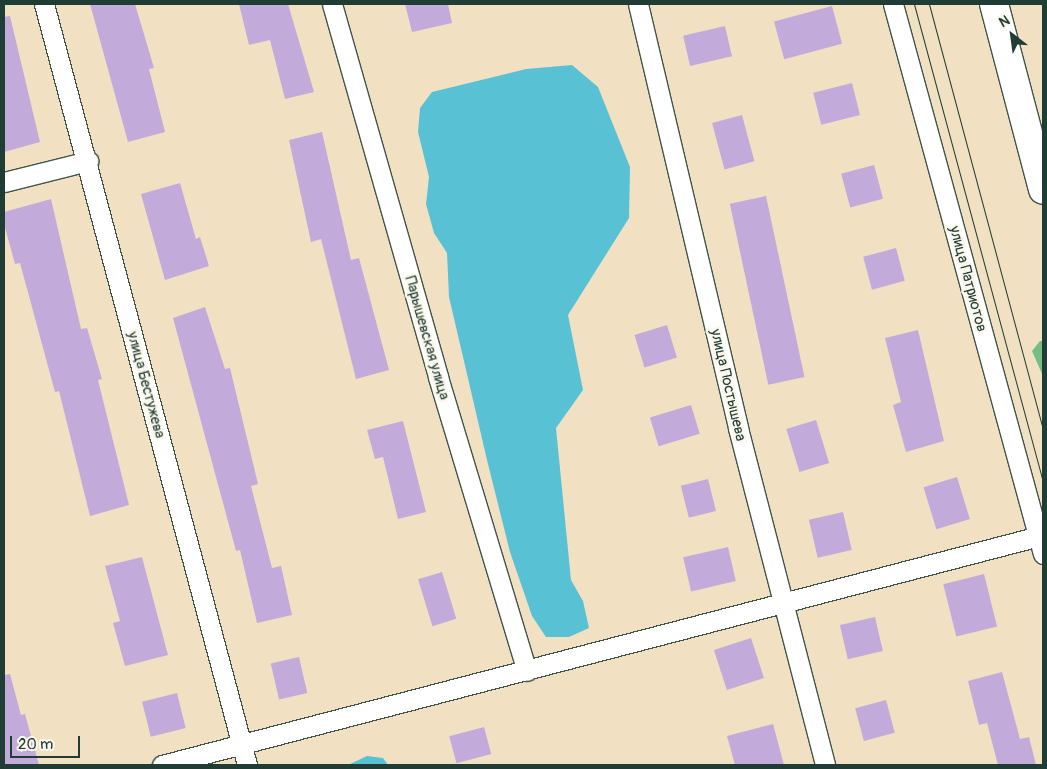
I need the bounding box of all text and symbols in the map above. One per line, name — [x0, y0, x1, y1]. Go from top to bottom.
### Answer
north arrow — [987, 10, 1037, 60]
text: N — [996, 12, 1013, 31]
street label: улица Патриотов — [945, 224, 991, 334]
street label: Парышевская улица — [401, 274, 453, 402]
street label: улица Постышева — [706, 327, 750, 443]
street label: улица Бестужева — [123, 330, 169, 440]
scale bar — [12, 726, 82, 758]
text: 20 m — [18, 735, 53, 754]

